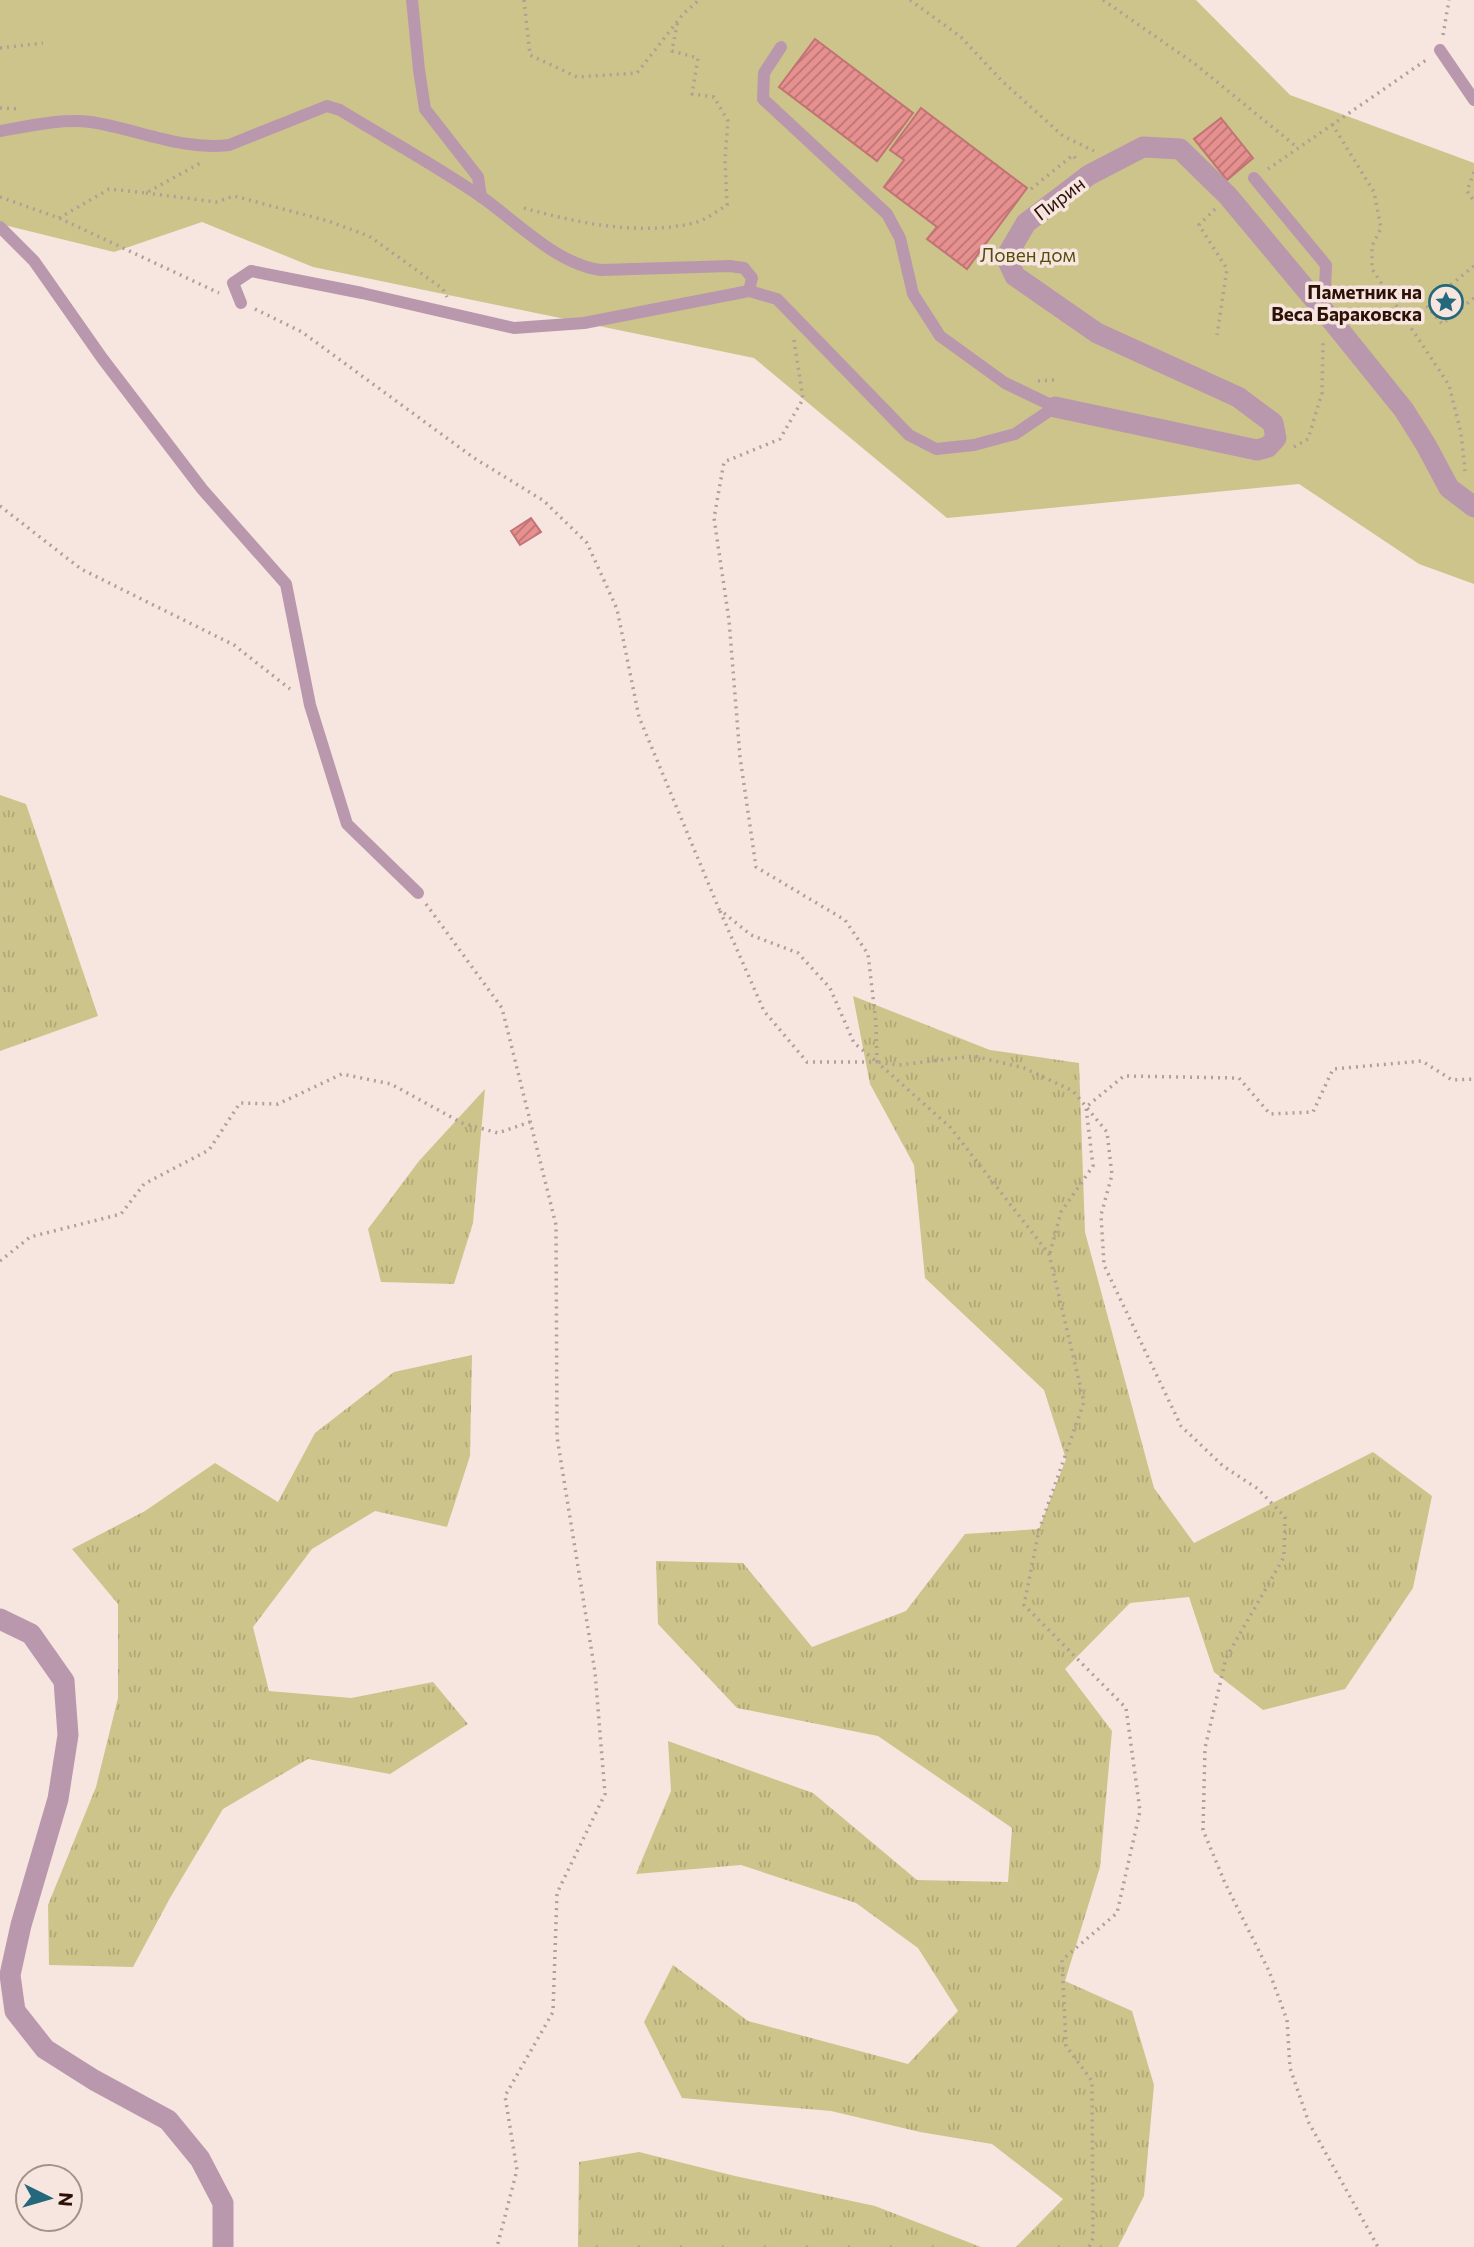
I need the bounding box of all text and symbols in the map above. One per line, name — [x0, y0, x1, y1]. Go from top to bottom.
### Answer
street label: Пирин — [1029, 171, 1089, 225]
park label: Ловен дом — [980, 243, 1076, 266]
place label: Паметник на Веса Бараковска — [1271, 280, 1422, 325]
place icon: Паметник на Веса Бараковска — [1427, 283, 1465, 321]
north arrow — [14, 2163, 84, 2233]
text: N — [54, 2191, 79, 2208]

